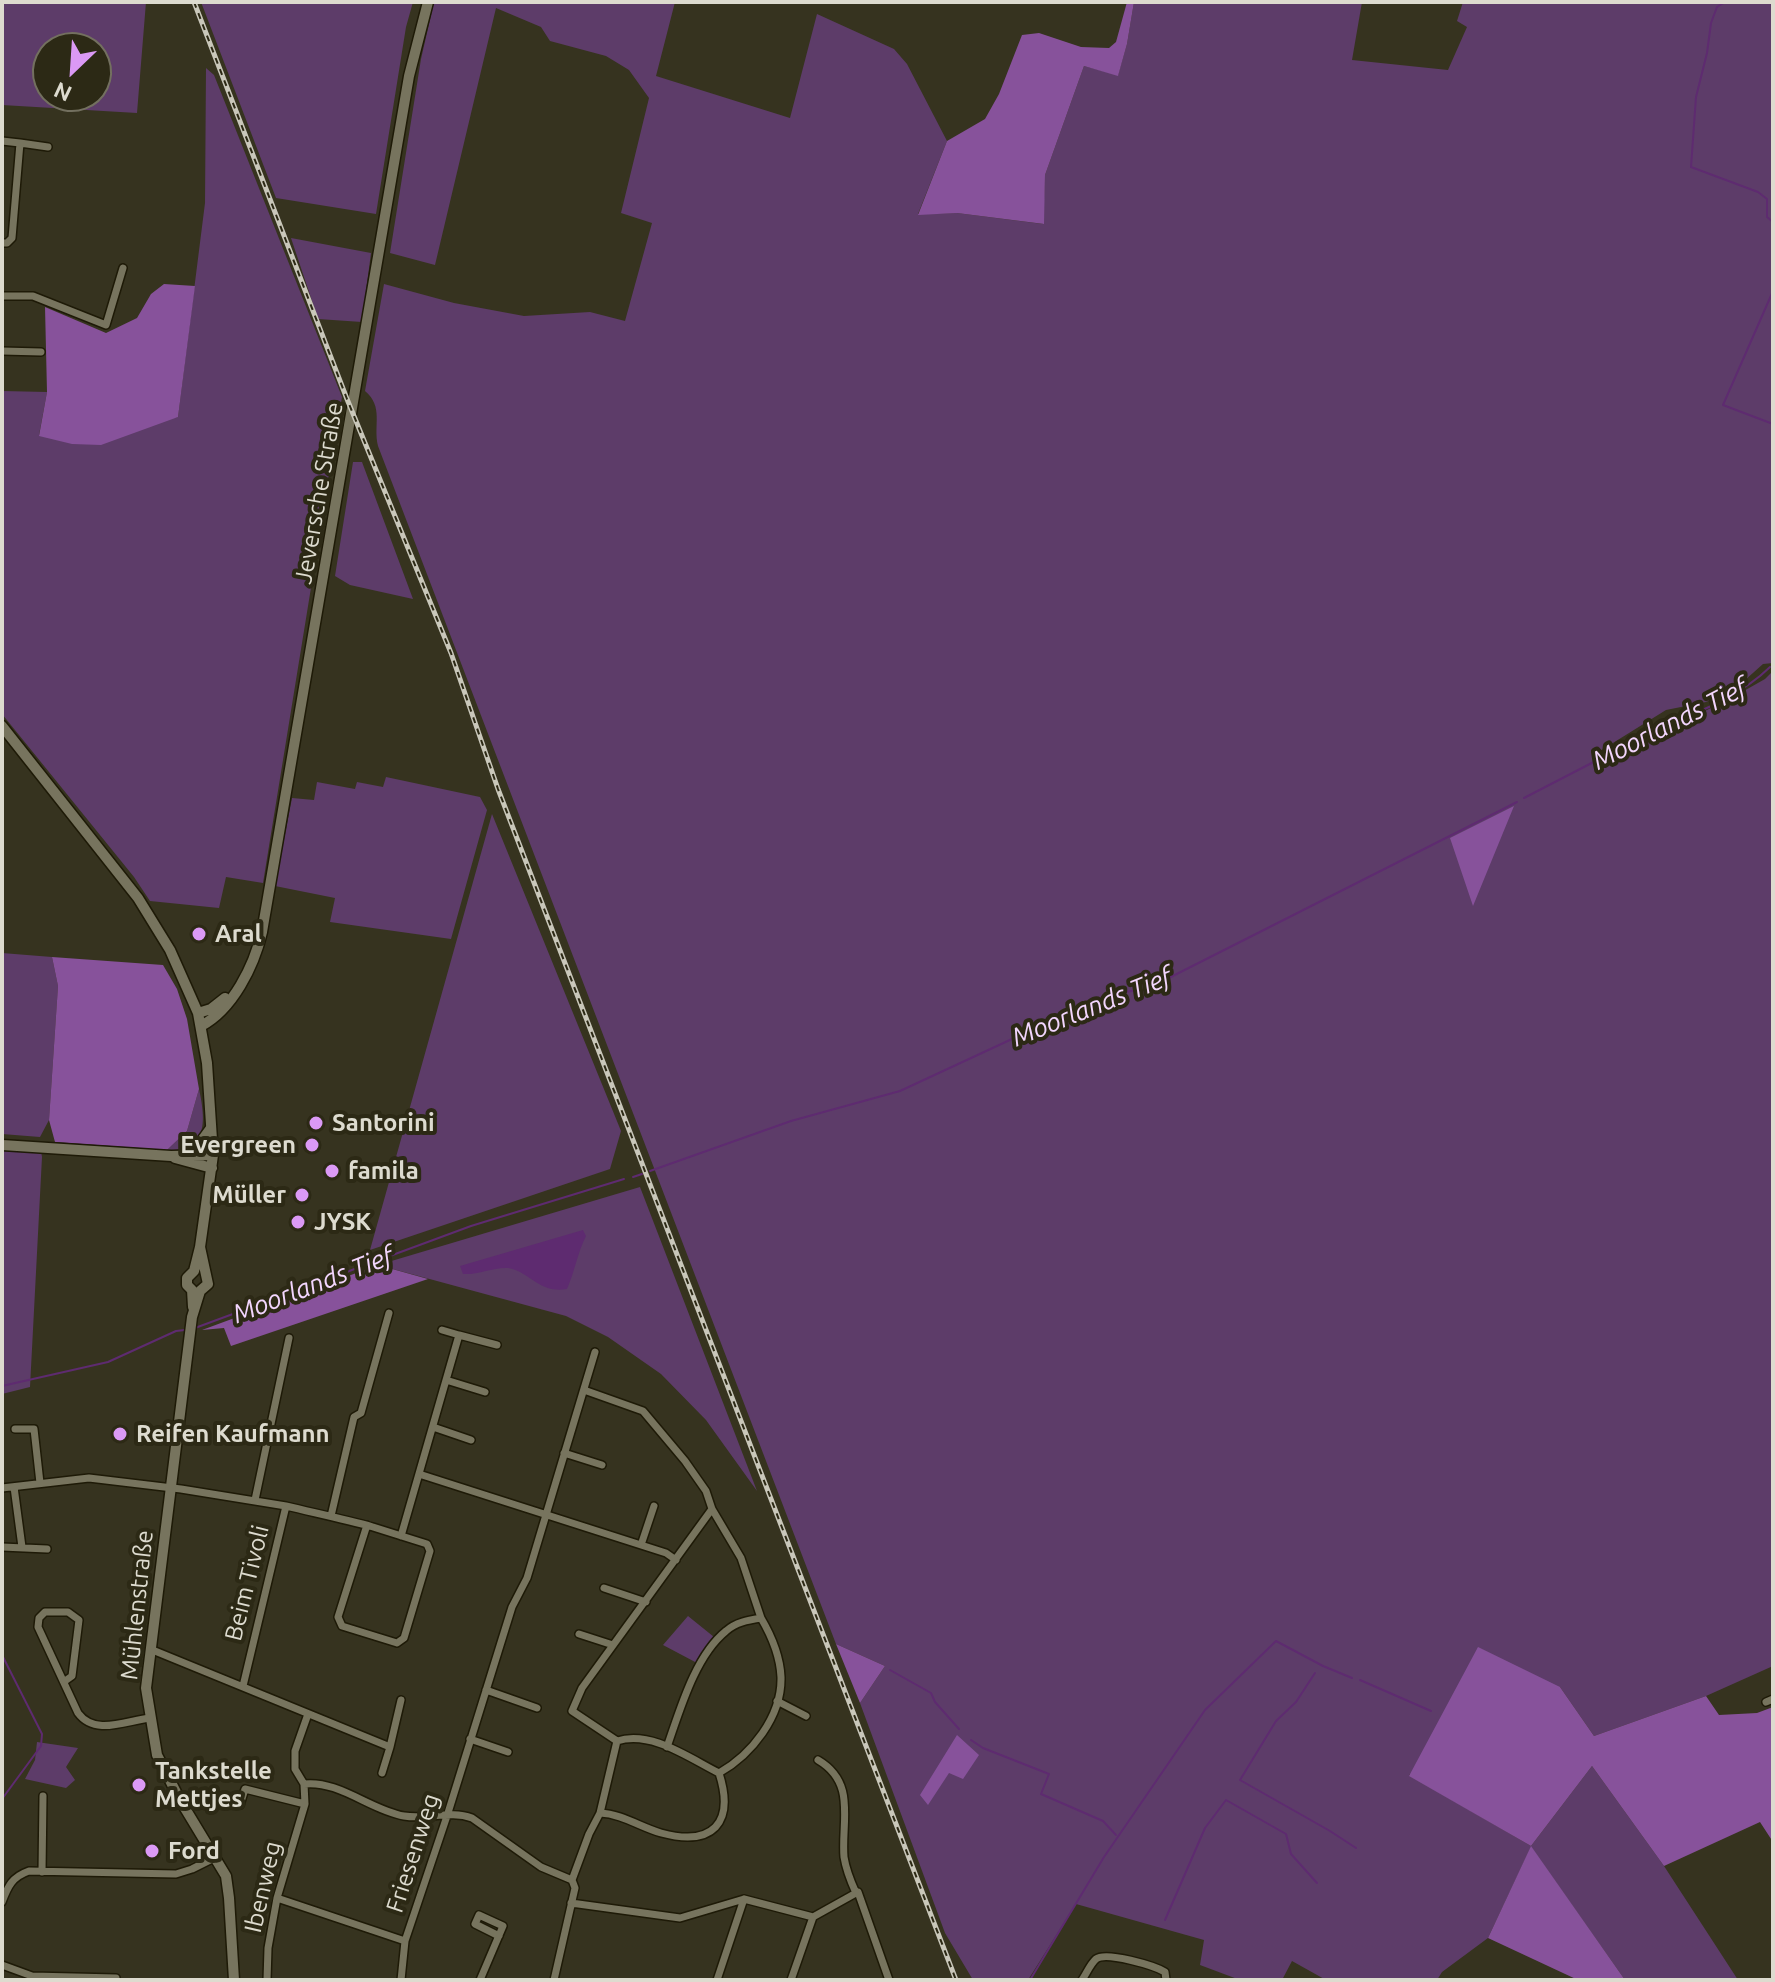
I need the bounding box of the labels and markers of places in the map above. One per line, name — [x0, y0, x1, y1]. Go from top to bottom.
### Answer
place label: Aral — [215, 920, 262, 948]
marker: Aral — [190, 925, 208, 943]
place label: Santorini — [332, 1109, 435, 1137]
marker: Santorini — [307, 1114, 325, 1132]
place label: Evergreen — [180, 1131, 296, 1159]
marker: Evergreen — [303, 1136, 321, 1154]
place label: famila — [348, 1157, 419, 1185]
marker: famila — [323, 1162, 341, 1180]
place label: Müller — [212, 1181, 286, 1209]
marker: Müller — [293, 1186, 311, 1204]
place label: JYSK — [314, 1208, 371, 1236]
marker: JYSK — [289, 1213, 307, 1231]
place label: Reifen Kaufmann — [136, 1420, 330, 1448]
marker: Reifen Kaufmann — [111, 1425, 129, 1443]
place label: Tankstelle Mettjes — [155, 1757, 272, 1813]
marker: Tankstelle Mettjes — [130, 1776, 148, 1794]
place label: Ford — [168, 1837, 220, 1865]
marker: Ford — [143, 1842, 161, 1860]

